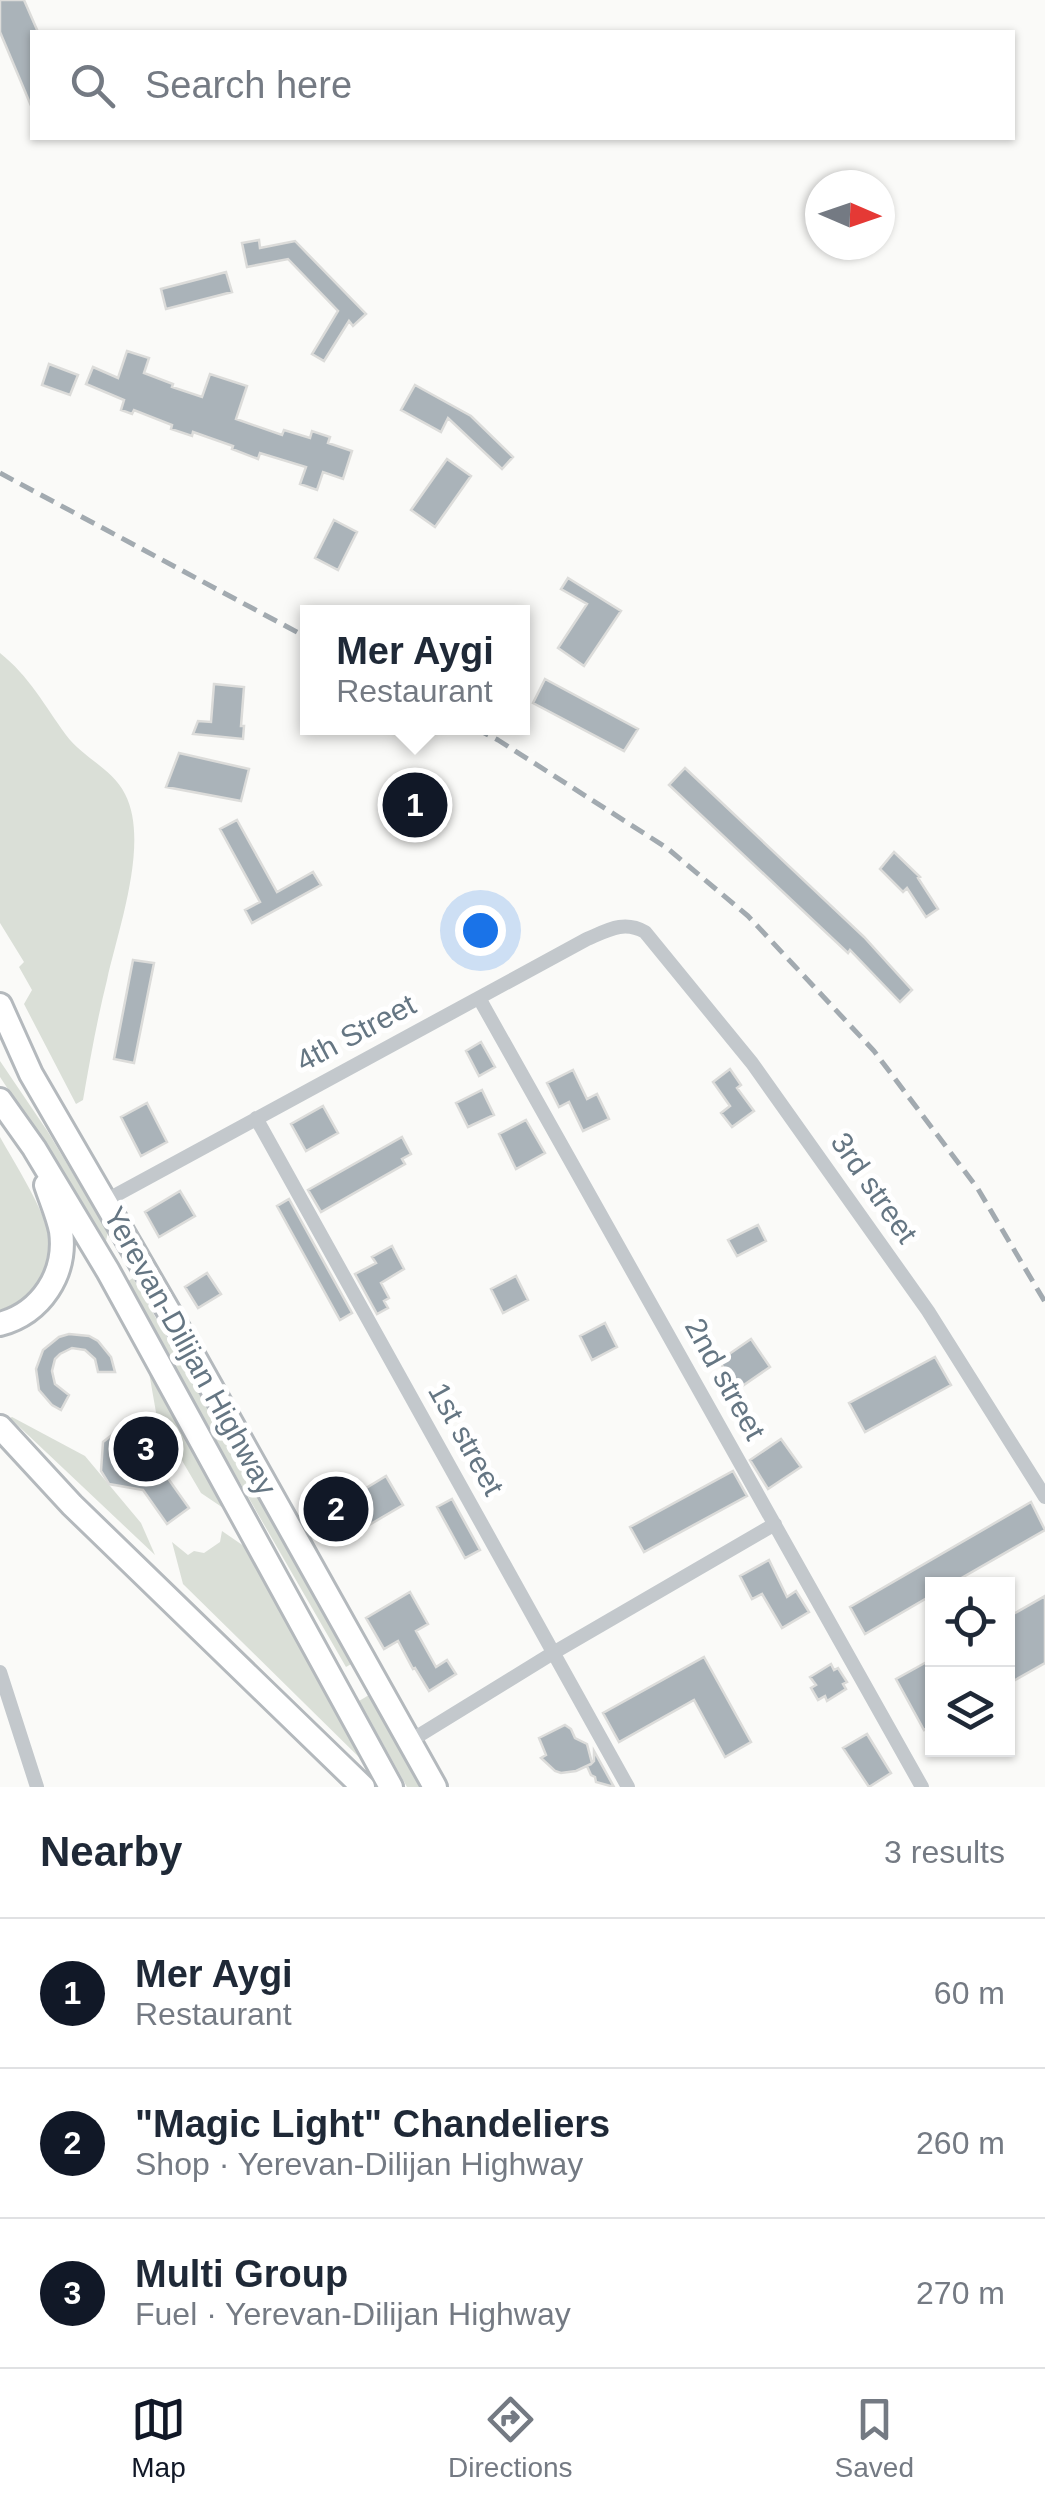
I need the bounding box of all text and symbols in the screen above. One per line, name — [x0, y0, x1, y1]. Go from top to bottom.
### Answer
search box — [30, 30, 1015, 140]
icon: search — [65, 58, 120, 113]
text: Search here — [145, 64, 352, 106]
north arrow — [805, 170, 895, 260]
popup — [300, 605, 530, 735]
text: Mer Aygi — [336, 630, 494, 672]
text: Restaurant — [336, 673, 493, 709]
pin: 1 — [382, 768, 448, 842]
your location — [455, 905, 506, 956]
street label: 4th Street — [291, 987, 422, 1078]
street label: 3rd street — [825, 1126, 925, 1250]
street label: Yerevan-Dilijan Highway — [97, 1201, 283, 1500]
street label: 2nd street — [679, 1312, 773, 1446]
street label: 1st street — [422, 1377, 511, 1501]
pin: 3 — [114, 1412, 178, 1486]
pin: 2 — [304, 1472, 368, 1546]
map controls — [925, 1577, 1015, 1757]
button: locate — [925, 1577, 1015, 1667]
button: layers — [925, 1667, 1015, 1757]
text: Nearby — [40, 1828, 182, 1875]
text: 3 results — [884, 1834, 1005, 1870]
text: Mer Aygi — [135, 1953, 293, 1995]
text: 1 — [64, 1975, 81, 2011]
text: 60 m — [934, 1975, 1005, 2011]
text: Restaurant — [135, 1996, 292, 2032]
text: "Magic Light" Chandeliers — [135, 2103, 610, 2145]
text: 2 — [64, 2125, 81, 2161]
text: 260 m — [916, 2125, 1005, 2161]
text: Shop · Yerevan-Dilijan Highway — [135, 2146, 583, 2182]
text: Multi Group — [135, 2253, 348, 2295]
text: 3 — [64, 2275, 81, 2311]
text: 270 m — [916, 2275, 1005, 2311]
text: Fuel · Yerevan-Dilijan Highway — [135, 2296, 571, 2332]
tab: Map — [131, 2392, 186, 2484]
tab: Directions — [448, 2392, 573, 2484]
tab: Saved — [835, 2392, 914, 2484]

